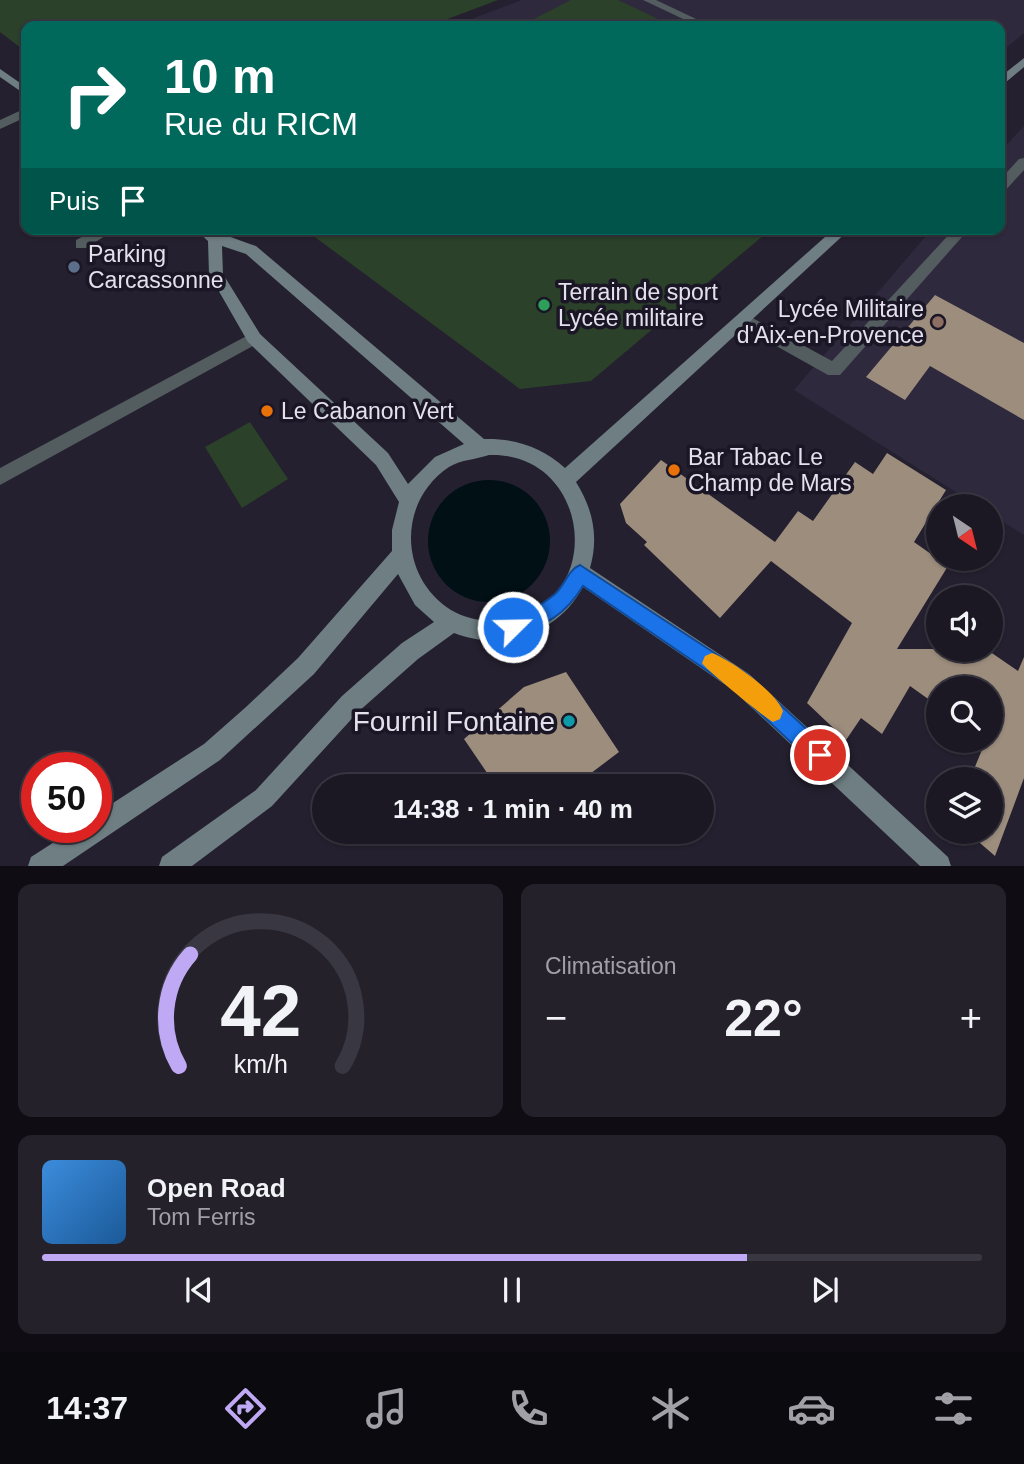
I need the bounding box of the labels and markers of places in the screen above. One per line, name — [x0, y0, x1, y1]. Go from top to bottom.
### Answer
place label: Parking Carcassonne — [88, 241, 224, 293]
marker: Parking Carcassonne — [66, 259, 82, 275]
place label: Terrain de sport Lycée militaire — [558, 279, 718, 331]
place label: Lycée Militaire d'Aix-en-Provence — [737, 296, 924, 348]
marker: Terrain de sport Lycée militaire — [536, 297, 552, 313]
marker: Lycée Militaire d'Aix-en-Provence — [930, 314, 946, 330]
place label: Le Cabanon Vert — [281, 398, 454, 424]
marker: Le Cabanon Vert — [259, 403, 275, 419]
place label: Bar Tabac Le Champ de Mars — [688, 444, 852, 496]
marker: Bar Tabac Le Champ de Mars — [666, 462, 682, 478]
place label: Fournil Fontaine — [353, 706, 555, 737]
marker: Fournil Fontaine — [561, 713, 577, 729]
pin — [790, 725, 850, 785]

